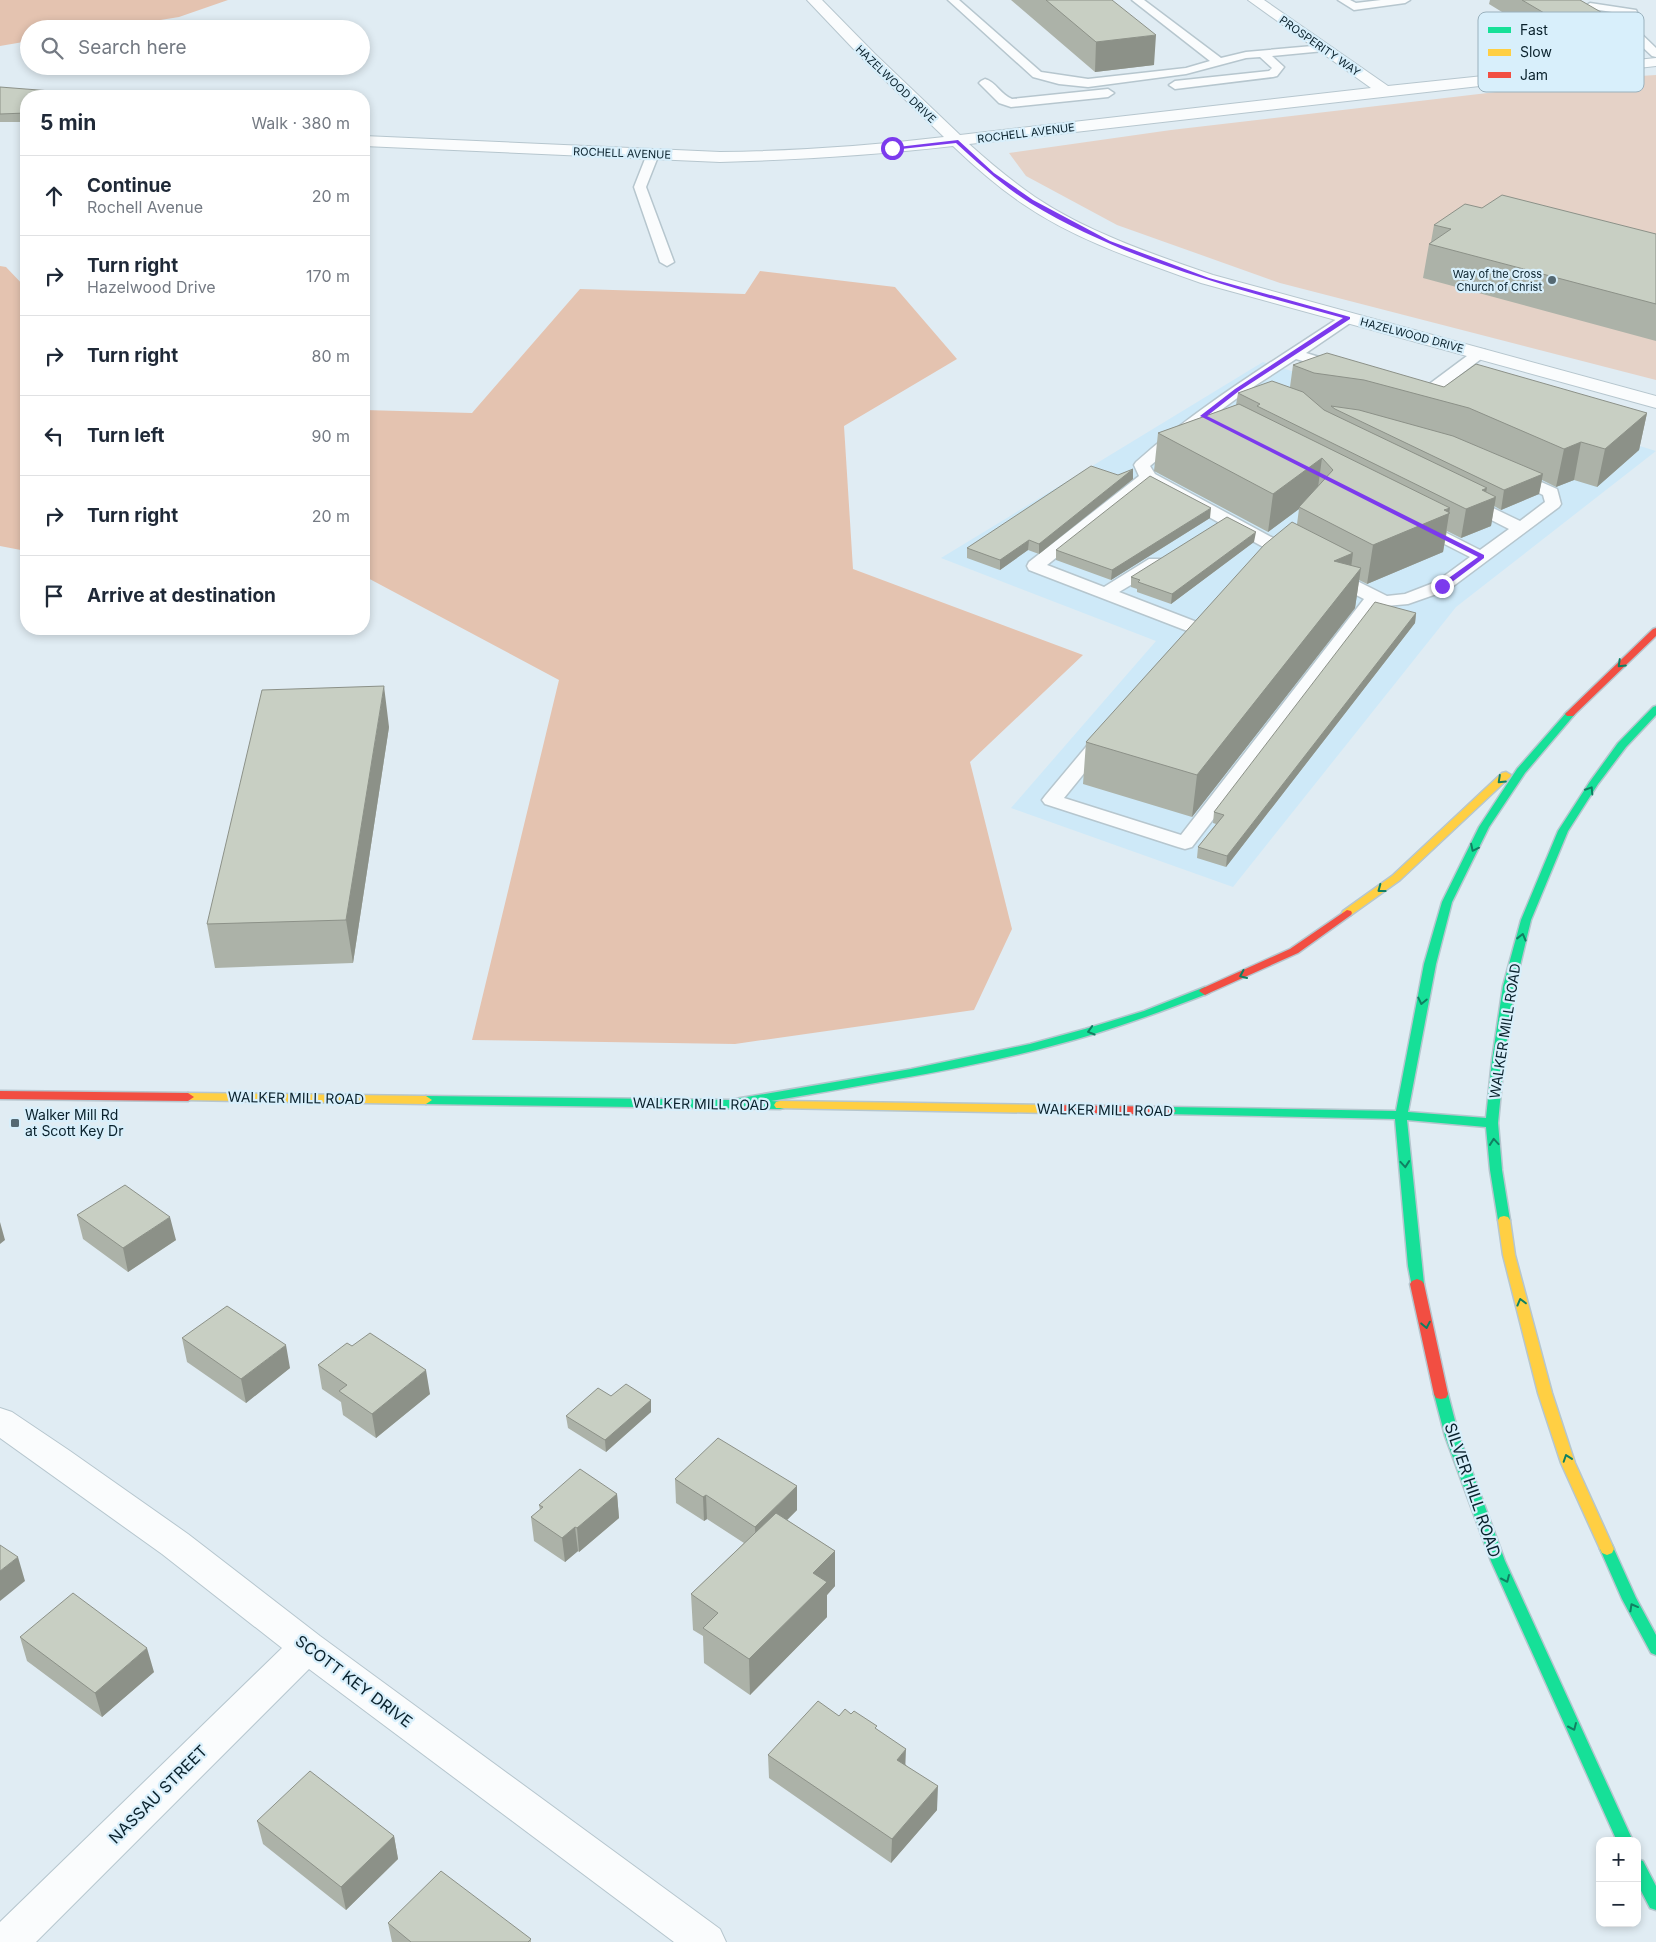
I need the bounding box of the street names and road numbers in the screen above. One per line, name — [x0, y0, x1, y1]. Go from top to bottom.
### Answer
street label: PROSPERITY WAY — [1277, 13, 1364, 79]
street label: HAZELWOOD DRIVE — [853, 42, 939, 126]
street label: ROCHELL AVENUE — [977, 120, 1075, 146]
street label: ROCHELL AVENUE — [573, 144, 671, 162]
street label: HAZELWOOD DRIVE — [1359, 314, 1465, 356]
street label: WALKER MILL ROAD — [1485, 962, 1524, 1100]
street label: WALKER MILL ROAD — [228, 1088, 364, 1107]
street label: WALKER MILL ROAD — [633, 1094, 769, 1113]
street label: WALKER MILL ROAD — [1037, 1100, 1173, 1119]
street label: SILVER HILL ROAD — [1441, 1420, 1505, 1560]
street label: SCOTT KEY DRIVE — [292, 1630, 416, 1732]
street label: NASSAU STREET — [105, 1741, 211, 1847]

